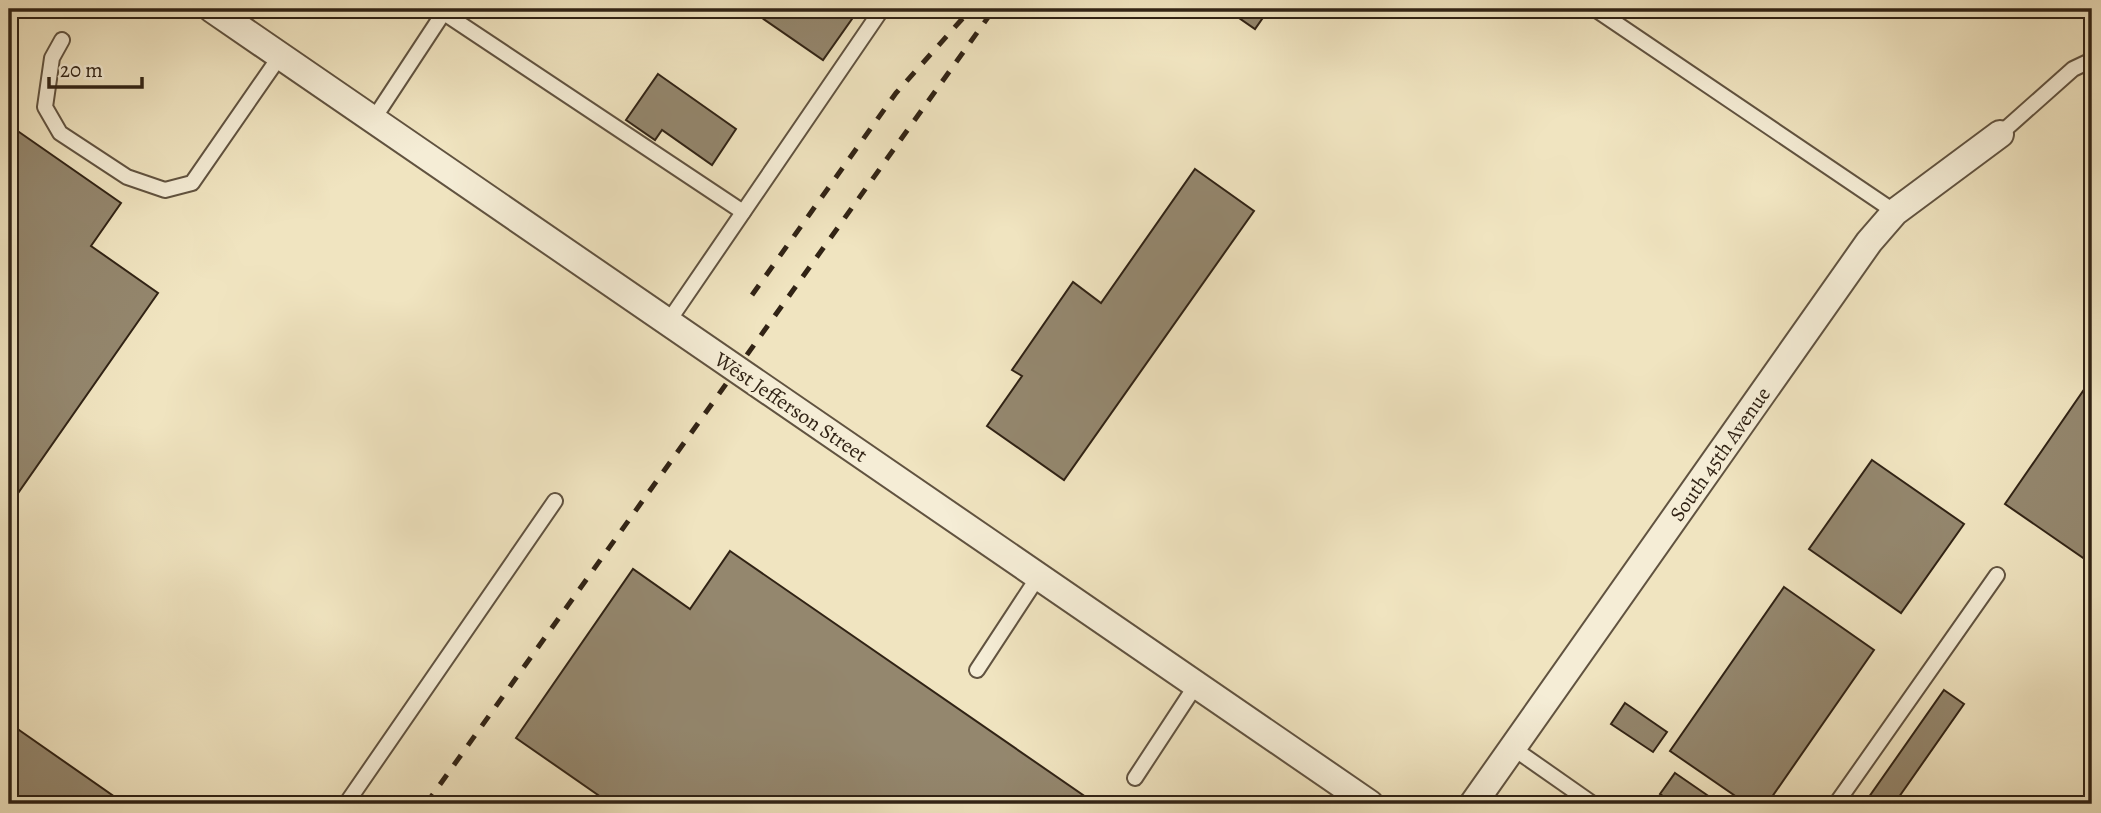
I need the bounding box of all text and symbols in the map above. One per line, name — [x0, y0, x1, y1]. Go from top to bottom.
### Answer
scale bar — [49, 46, 142, 90]
text: 20 m — [60, 56, 103, 84]
street label: West Jefferson Street — [708, 345, 873, 469]
street label: South 45th Avenue — [1663, 381, 1777, 527]

